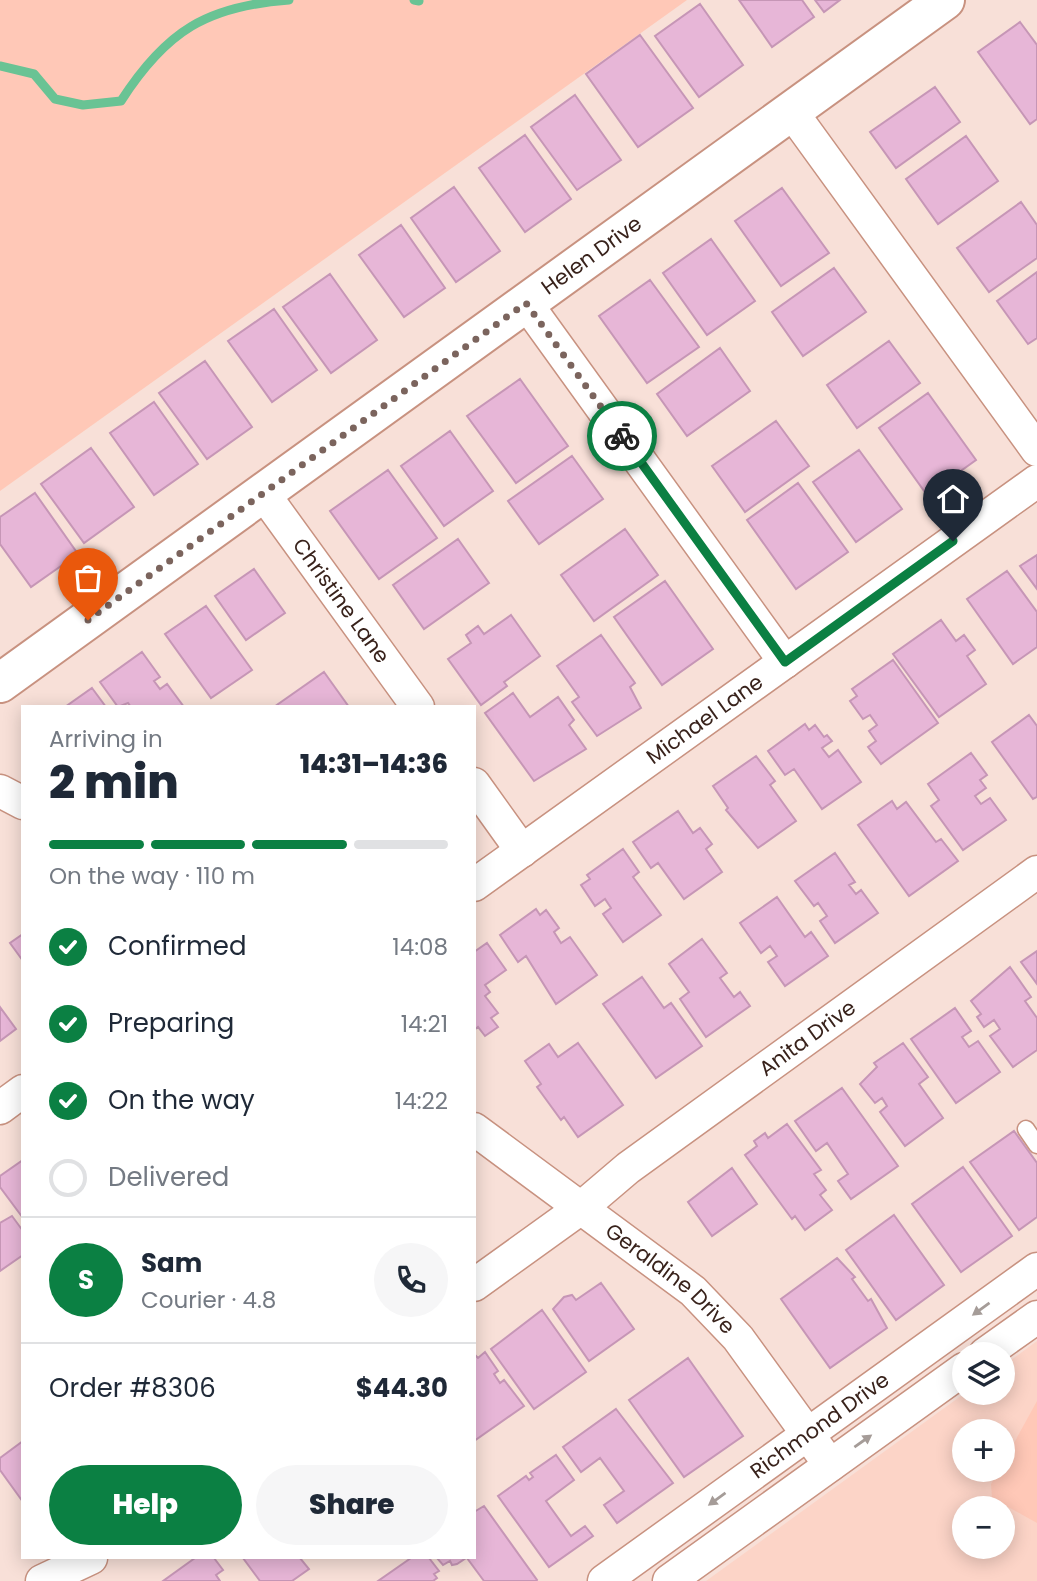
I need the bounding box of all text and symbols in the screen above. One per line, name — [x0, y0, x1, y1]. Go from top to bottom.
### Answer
street label: Helen Drive — [535, 209, 647, 301]
courier — [587, 401, 657, 471]
icon: bike — [603, 417, 641, 455]
pin — [923, 469, 983, 541]
icon: home — [934, 480, 972, 518]
street label: Christine Lane — [286, 532, 397, 669]
pin — [58, 548, 118, 620]
icon: bag — [69, 559, 107, 597]
street label: Michael Lane — [640, 667, 769, 771]
text: Arriving in — [49, 723, 163, 755]
text: 14:31–14:36 — [300, 746, 448, 782]
text: 2 min — [49, 750, 179, 814]
text: On the way · 110 m — [49, 860, 255, 892]
icon: check — [49, 928, 87, 966]
text: Confirmed — [108, 928, 246, 964]
text: 14:08 — [392, 931, 448, 963]
street label: Anita Drive — [753, 993, 861, 1083]
icon: check — [49, 1005, 87, 1043]
text: Preparing — [108, 1005, 234, 1041]
text: 14:21 — [401, 1008, 448, 1040]
icon: check — [49, 1082, 87, 1120]
text: On the way — [108, 1082, 255, 1118]
text: 14:22 — [395, 1085, 448, 1117]
text: Delivered — [108, 1159, 229, 1195]
street label: Geraldine Drive — [600, 1216, 742, 1340]
button: phone — [374, 1243, 448, 1317]
text: Sam — [141, 1245, 202, 1281]
text: S — [78, 1262, 94, 1298]
text: Courier · 4.8 — [141, 1284, 276, 1316]
one-way arrow — [972, 1302, 990, 1316]
map controls — [952, 1342, 1015, 1559]
button: layers — [952, 1342, 1015, 1405]
street label: Richmond Drive — [744, 1365, 895, 1485]
text: Order #8306 — [49, 1370, 216, 1406]
text: $44.30 — [356, 1370, 448, 1406]
button: + — [952, 1419, 1015, 1482]
one-way arrow — [854, 1434, 872, 1448]
button: Help — [49, 1465, 242, 1545]
button: Share — [256, 1465, 448, 1545]
one-way arrow — [708, 1491, 726, 1505]
button: − — [952, 1496, 1015, 1559]

